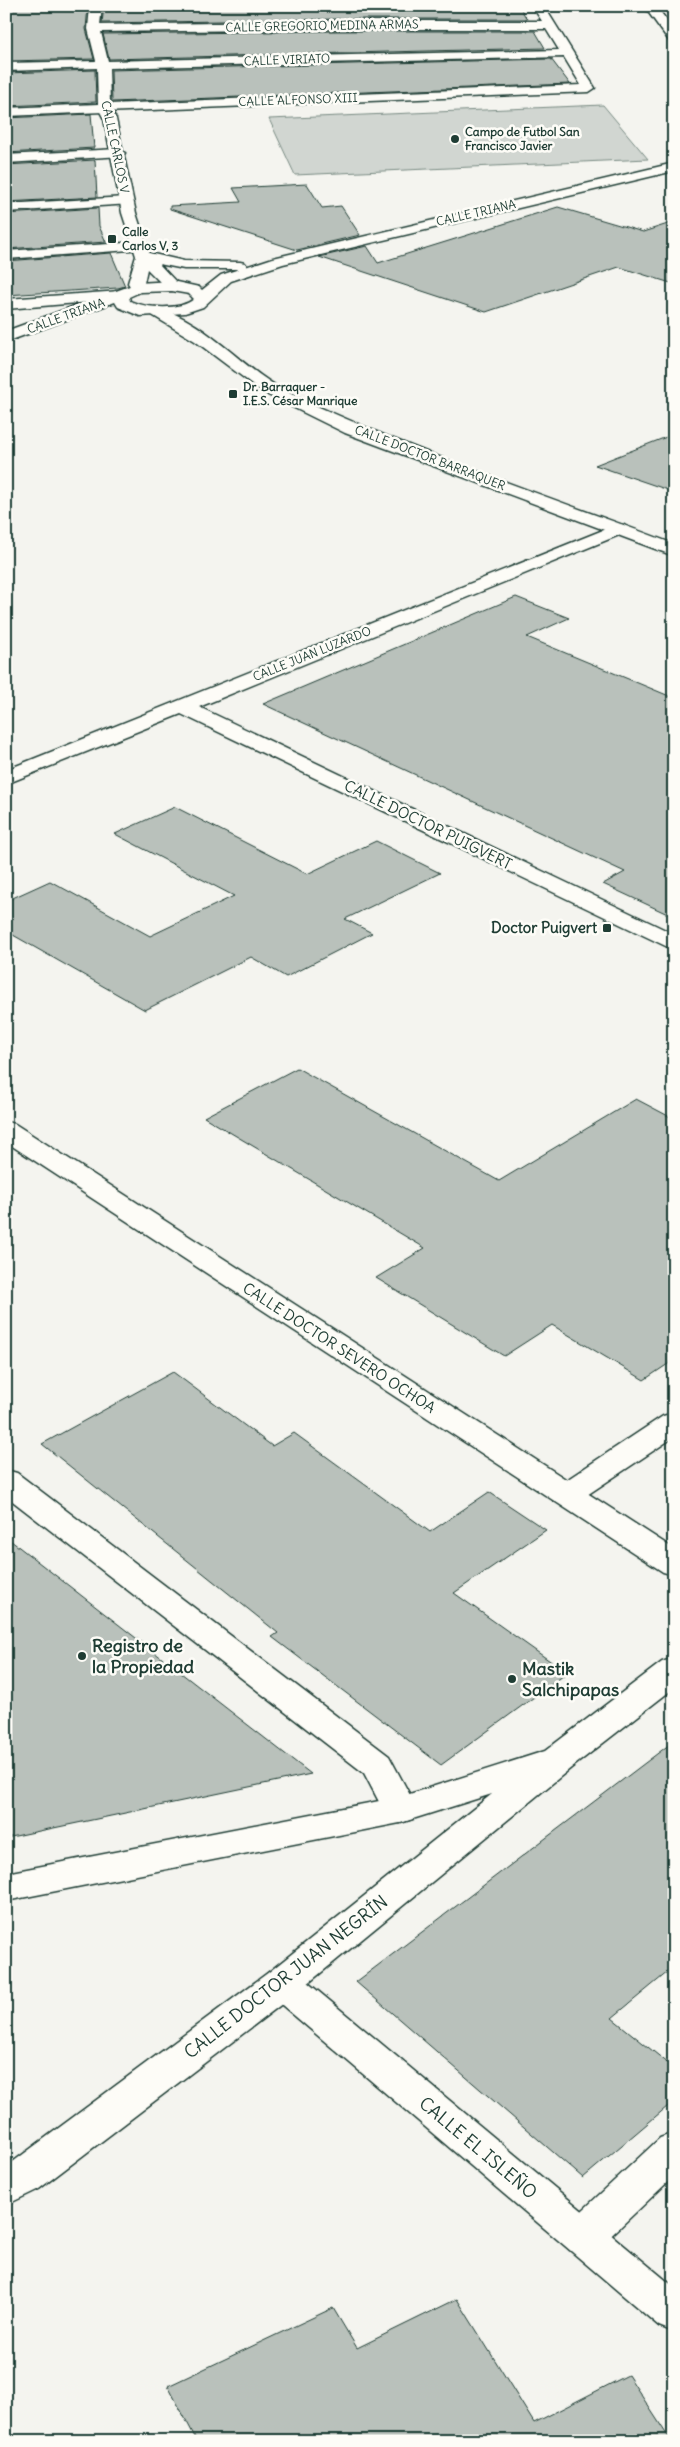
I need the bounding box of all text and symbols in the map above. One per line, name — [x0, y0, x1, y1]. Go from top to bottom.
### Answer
street label: CALLE GREGORIO MEDINA ARMAS — [225, 16, 419, 35]
street label: CALLE VIRIATO — [243, 50, 330, 69]
street label: CALLE ALFONSO XIII — [238, 90, 358, 109]
street label: CALLE CARLOS V — [98, 99, 133, 195]
place label: Campo de Futbol San Francisco Javier — [465, 124, 580, 153]
marker: Campo de Futbol San Francisco Javier — [449, 133, 461, 145]
street label: CALLE TRIANA — [435, 196, 518, 229]
place label: Calle Carlos V, 3 — [122, 224, 179, 253]
marker: Calle Carlos V, 3 — [106, 233, 118, 245]
street label: CALLE TRIANA — [25, 294, 107, 337]
place label: Dr. Barraquer - I.E.S. César Manrique — [243, 379, 358, 409]
marker: Dr. Barraquer - I.E.S. César Manrique — [227, 388, 239, 400]
street label: CALLE DOCTOR BARRAQUER — [353, 422, 508, 493]
street label: CALLE JUAN LUZARDO — [250, 623, 373, 684]
street label: CALLE DOCTOR PUIGVERT — [341, 776, 515, 874]
place label: Doctor Puigvert — [491, 918, 598, 938]
marker: Doctor Puigvert — [601, 922, 613, 934]
street label: CALLE DOCTOR SEVERO OCHOA — [239, 1278, 439, 1417]
place label: Registro de la Propiedad — [92, 1634, 194, 1678]
marker: Registro de la Propiedad — [76, 1650, 88, 1662]
place label: Mastik Salchipapas — [522, 1657, 619, 1701]
marker: Mastik Salchipapas — [506, 1673, 518, 1685]
street label: CALLE DOCTOR JUAN NEGRÍN — [179, 1890, 392, 2063]
street label: CALLE EL ISLEÑO — [415, 2092, 542, 2204]

